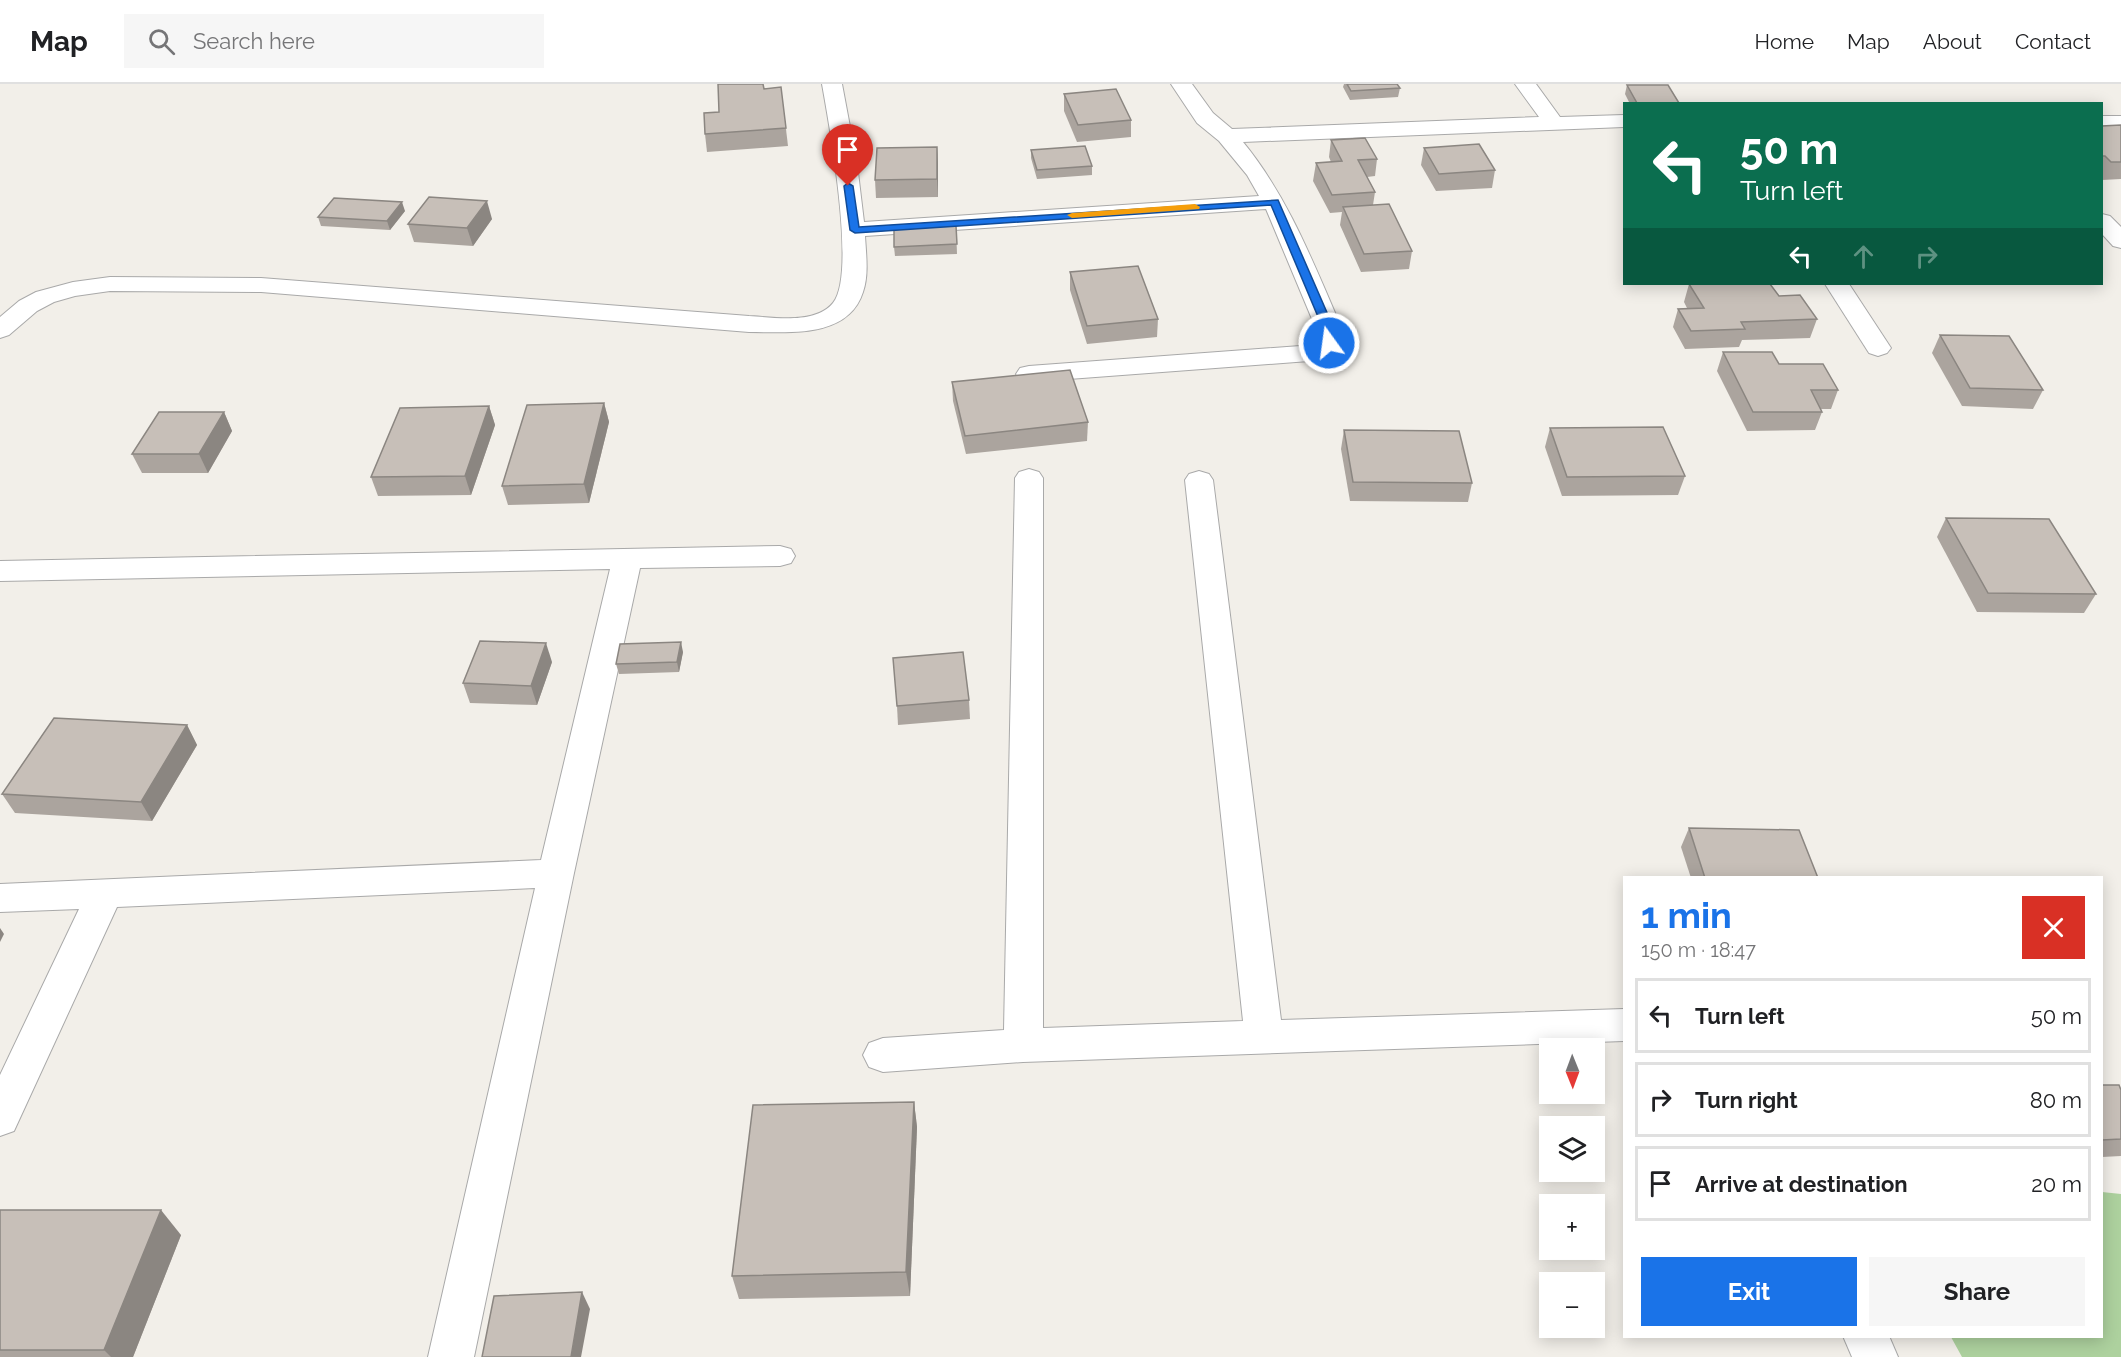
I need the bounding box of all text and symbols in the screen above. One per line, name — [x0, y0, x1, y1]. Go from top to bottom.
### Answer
search box — [124, 14, 544, 68]
text: Map — [30, 25, 88, 58]
icon: search — [145, 25, 178, 58]
text: Search here — [193, 28, 315, 54]
text: Home — [1755, 29, 1814, 54]
text: Map — [1847, 29, 1890, 54]
text: About — [1923, 29, 1982, 54]
text: Contact — [2015, 29, 2091, 54]
pin — [822, 124, 873, 186]
text: 50 m — [1740, 125, 1838, 174]
icon: left — [1641, 126, 1719, 204]
icon: arrive — [831, 133, 864, 166]
text: Turn left — [1740, 175, 1843, 206]
icon: left — [1784, 240, 1817, 273]
icon: ahead — [1847, 240, 1880, 273]
icon: right — [1910, 240, 1943, 273]
position arrow — [1297, 311, 1361, 375]
text: 1 min — [1641, 894, 1732, 936]
button: close — [2022, 896, 2085, 959]
text: 150 m · 18:47 — [1641, 938, 1756, 962]
icon: left — [1644, 999, 1677, 1032]
text: Turn left — [1695, 1003, 1785, 1029]
text: 50 m — [2031, 1003, 2082, 1029]
north arrow — [1539, 1038, 1605, 1104]
map controls — [1539, 1038, 1605, 1338]
icon: right — [1644, 1083, 1677, 1116]
text: Turn right — [1695, 1087, 1798, 1113]
text: 80 m — [2030, 1087, 2082, 1113]
button: layers — [1539, 1116, 1605, 1182]
icon: arrive — [1644, 1167, 1677, 1200]
text: Arrive at destination — [1695, 1171, 1908, 1197]
text: 20 m — [2031, 1171, 2082, 1197]
button: + — [1539, 1194, 1605, 1260]
button: Exit — [1641, 1257, 1857, 1326]
button: Share — [1869, 1257, 2085, 1326]
button: − — [1539, 1272, 1605, 1338]

